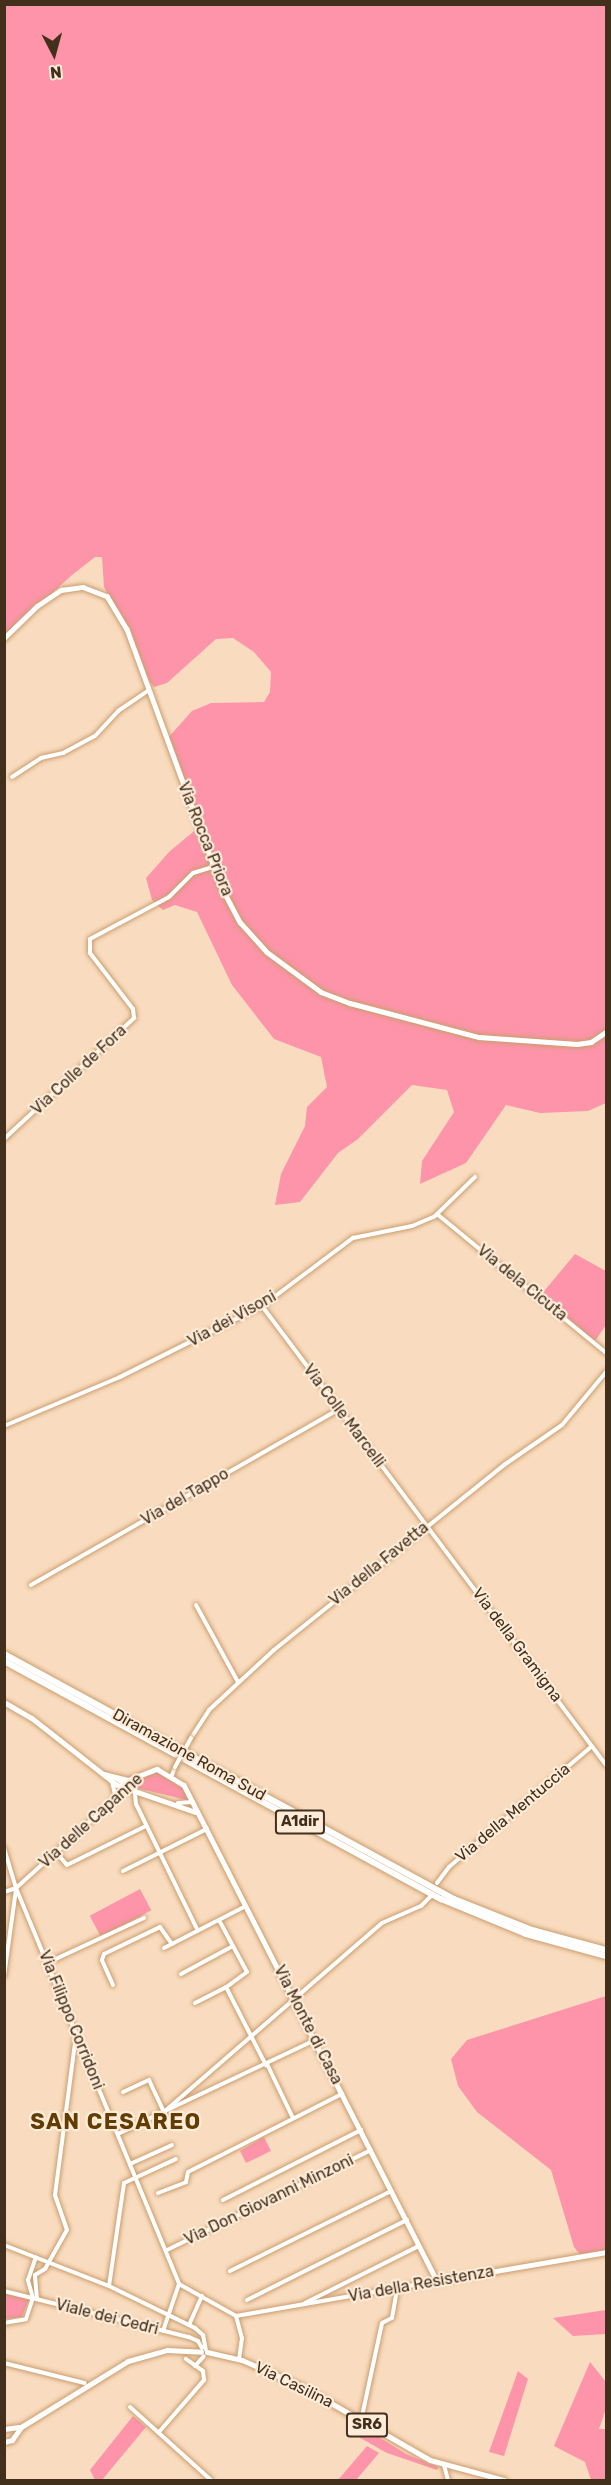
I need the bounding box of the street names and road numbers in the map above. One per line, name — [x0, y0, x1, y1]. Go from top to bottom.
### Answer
street label: Via Rocca Priora — [173, 779, 237, 899]
street label: Via Colle de Fora — [27, 1021, 131, 1119]
street label: Via dela Cicuta — [473, 1241, 571, 1325]
street label: Via dei Visoni — [184, 1287, 280, 1351]
street label: Via Colle Marcelli — [299, 1361, 389, 1471]
street label: Via del Tappo — [138, 1464, 232, 1530]
street label: Via della Favetta — [325, 1518, 433, 1610]
street label: Via della Gramigna — [468, 1584, 566, 1706]
street label: Diramazione Roma Sud — [109, 1705, 269, 1805]
street label: Via della Mentuccia — [452, 1760, 574, 1866]
street label: Via delle Capanne — [35, 1770, 147, 1872]
road number: A1dir — [274, 1810, 326, 1834]
street label: Via Filippo Corridoni — [34, 1948, 108, 2092]
street label: Via Monte di Casa — [270, 1962, 346, 2088]
street label: Via Don Giovanni Minzoni — [181, 2151, 357, 2249]
street label: Via della Resistenza — [347, 2262, 495, 2306]
street label: Viale dei Cedri — [54, 2295, 160, 2339]
street label: Via Casilina — [252, 2358, 336, 2412]
road number: SR6 — [344, 2413, 389, 2437]

